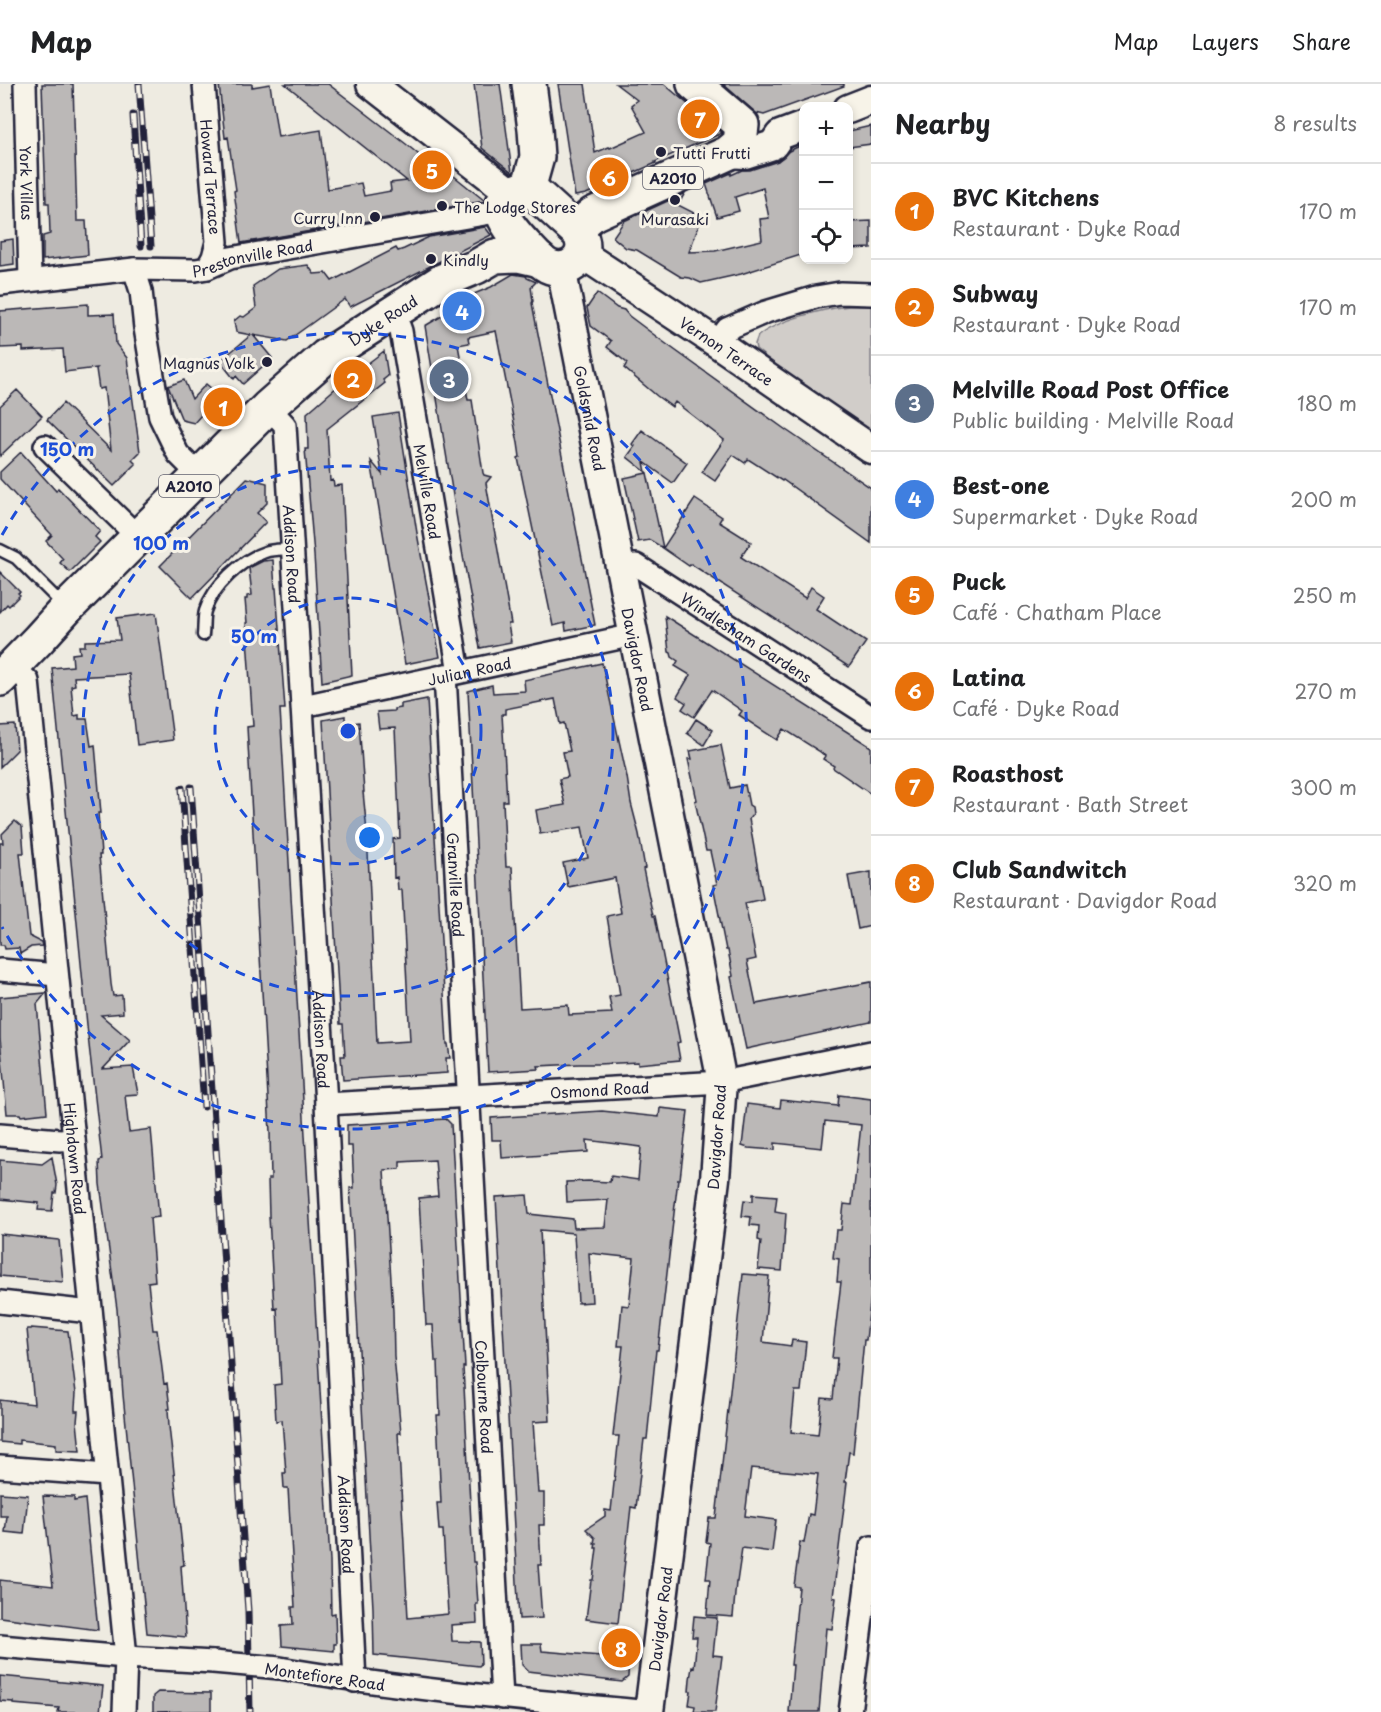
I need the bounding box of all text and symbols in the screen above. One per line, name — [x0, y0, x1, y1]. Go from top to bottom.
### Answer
text: Map — [30, 20, 92, 63]
text: Map — [1114, 25, 1158, 57]
text: Layers — [1191, 25, 1259, 57]
text: Share — [1292, 25, 1351, 57]
pin: 7 — [680, 96, 720, 141]
map controls — [799, 102, 853, 264]
button: + — [799, 102, 853, 156]
text: Nearby — [895, 104, 990, 143]
text: 8 results — [1273, 108, 1357, 138]
street label: Howard Terrace — [195, 118, 228, 235]
place label: Tutti Frutti — [673, 141, 751, 164]
street label: York Villas — [15, 145, 40, 221]
marker: Tutti Frutti — [654, 145, 668, 159]
pin: 5 — [412, 148, 452, 193]
pin: 6 — [590, 154, 628, 200]
button: − — [799, 156, 853, 210]
road number: A2010 — [643, 167, 703, 189]
text: BVC Kitchens — [952, 180, 1099, 213]
marker: Murasaki — [668, 193, 682, 207]
place label: The Lodge Stores — [454, 195, 576, 218]
text: 1 — [910, 196, 919, 226]
text: 170 m — [1299, 196, 1357, 226]
marker: The Lodge Stores — [435, 199, 449, 213]
place label: Curry Inn — [293, 206, 363, 229]
place label: Murasaki — [641, 207, 709, 230]
marker: Curry Inn — [368, 210, 382, 224]
button: locate — [799, 210, 853, 264]
text: Restaurant · Dyke Road — [952, 213, 1181, 243]
street label: Prestonville Road — [190, 232, 315, 282]
place label: Kindly — [443, 248, 489, 271]
marker: Kindly — [424, 252, 438, 266]
text: Subway — [952, 276, 1038, 309]
pin: 4 — [442, 288, 482, 334]
street label: Dyke Road — [343, 289, 422, 351]
text: 2 — [907, 292, 922, 322]
text: 170 m — [1299, 292, 1357, 322]
text: Restaurant · Dyke Road — [952, 309, 1181, 339]
street label: Vernon Terrace — [675, 310, 779, 390]
place label: Magnus Volk — [163, 351, 255, 374]
marker: Magnus Volk — [260, 355, 274, 369]
pin: 2 — [334, 356, 372, 402]
pin: 3 — [430, 356, 468, 402]
street label: Goldsmid Road — [569, 363, 612, 473]
text: Melville Road Post Office — [952, 372, 1229, 405]
pin: 1 — [204, 384, 242, 430]
text: 3 — [908, 388, 921, 418]
text: 180 m — [1297, 388, 1357, 418]
text: Public building · Melville Road — [952, 405, 1234, 435]
text: 150 m — [40, 435, 94, 462]
street label: Melville Road — [409, 442, 448, 541]
text: Best-one — [952, 468, 1050, 501]
road number: A2010 — [159, 475, 219, 497]
text: 4 — [908, 484, 921, 514]
text: 200 m — [1290, 484, 1357, 514]
text: Supermarket · Dyke Road — [952, 501, 1198, 531]
street label: Addison Road — [278, 504, 307, 604]
text: 100 m — [133, 529, 189, 556]
text: Puck — [952, 564, 1006, 597]
text: 5 — [908, 580, 921, 610]
text: 250 m — [1293, 580, 1357, 610]
street label: Windlesham Gardens — [677, 586, 817, 688]
text: Café · Chatham Place — [952, 597, 1162, 627]
street label: Davigdor Road — [617, 605, 660, 713]
text: 50 m — [231, 622, 277, 649]
street label: Julian Road — [425, 650, 513, 691]
text: Latina — [952, 660, 1026, 693]
text: 6 — [907, 676, 922, 706]
text: 270 m — [1294, 676, 1357, 706]
text: Café · Dyke Road — [952, 693, 1120, 723]
centre of rings — [338, 721, 358, 741]
text: Roasthost — [952, 756, 1064, 789]
text: 7 — [909, 772, 920, 802]
text: 300 m — [1290, 772, 1357, 802]
text: Restaurant · Bath Street — [952, 789, 1188, 819]
your location — [355, 823, 384, 852]
street label: Granville Road — [442, 832, 471, 938]
text: Club Sandwitch — [952, 852, 1127, 885]
text: 8 — [908, 868, 921, 898]
text: 320 m — [1293, 868, 1357, 898]
text: Restaurant · Davigdor Road — [952, 885, 1217, 915]
street label: Addison Road — [308, 989, 337, 1089]
street label: Osmond Road — [549, 1075, 650, 1103]
street label: Davigdor Road — [701, 1084, 731, 1190]
street label: Highdown Road — [59, 1102, 93, 1216]
street label: Colbourne Road — [471, 1339, 500, 1454]
street label: Addison Road — [333, 1474, 361, 1575]
street label: Davigdor Road — [642, 1565, 678, 1673]
pin: 8 — [602, 1626, 640, 1670]
street label: Montefiore Road — [263, 1656, 387, 1696]

